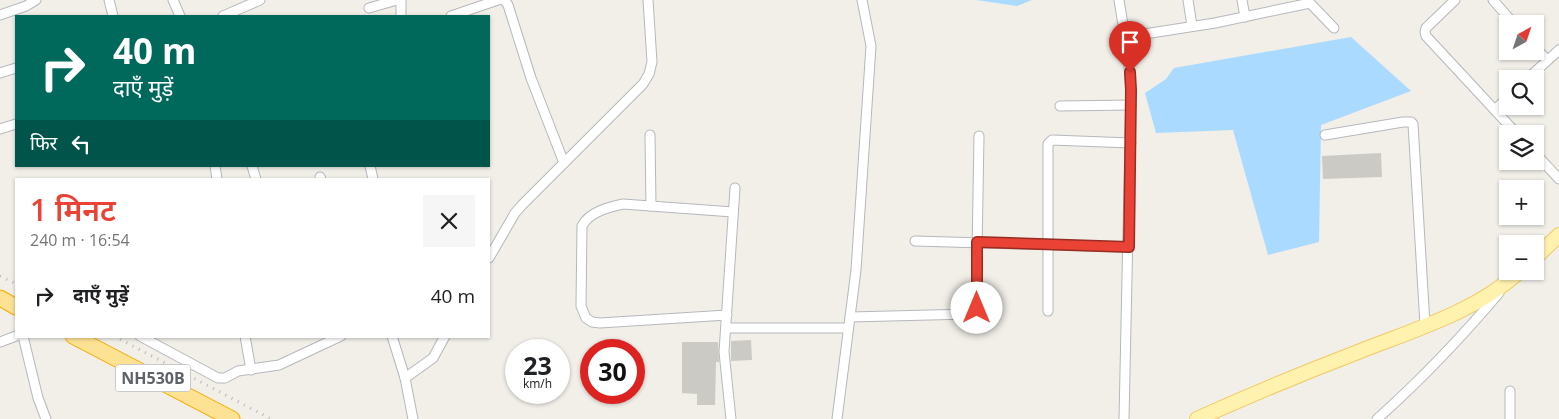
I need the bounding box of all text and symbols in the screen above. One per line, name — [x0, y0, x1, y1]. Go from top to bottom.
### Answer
north arrow — [1499, 15, 1544, 60]
map controls — [1499, 15, 1544, 280]
pin — [1109, 21, 1151, 72]
text: 40 m — [113, 27, 196, 74]
icon: arrive — [1116, 28, 1144, 56]
icon: right — [30, 35, 95, 100]
button: search — [1499, 70, 1544, 115]
text: दाएँ मुड़ें — [113, 72, 173, 102]
button: layers — [1499, 125, 1544, 170]
text: फिर — [30, 130, 57, 156]
icon: left — [67, 130, 95, 158]
button: + — [1499, 180, 1544, 225]
text: 1 मिनट — [30, 189, 116, 230]
button: close — [423, 195, 475, 247]
text: 240 m · 16:54 — [30, 229, 130, 251]
button: − — [1499, 235, 1544, 280]
position arrow — [950, 281, 1002, 333]
icon: right — [30, 282, 58, 310]
text: दाएँ मुड़ें — [73, 282, 129, 308]
text: 40 m — [431, 283, 475, 309]
speed limit sign: 30 — [580, 339, 645, 404]
text: 23 — [523, 348, 552, 382]
road number: NH530B — [116, 364, 190, 392]
text: km/h — [523, 375, 552, 392]

